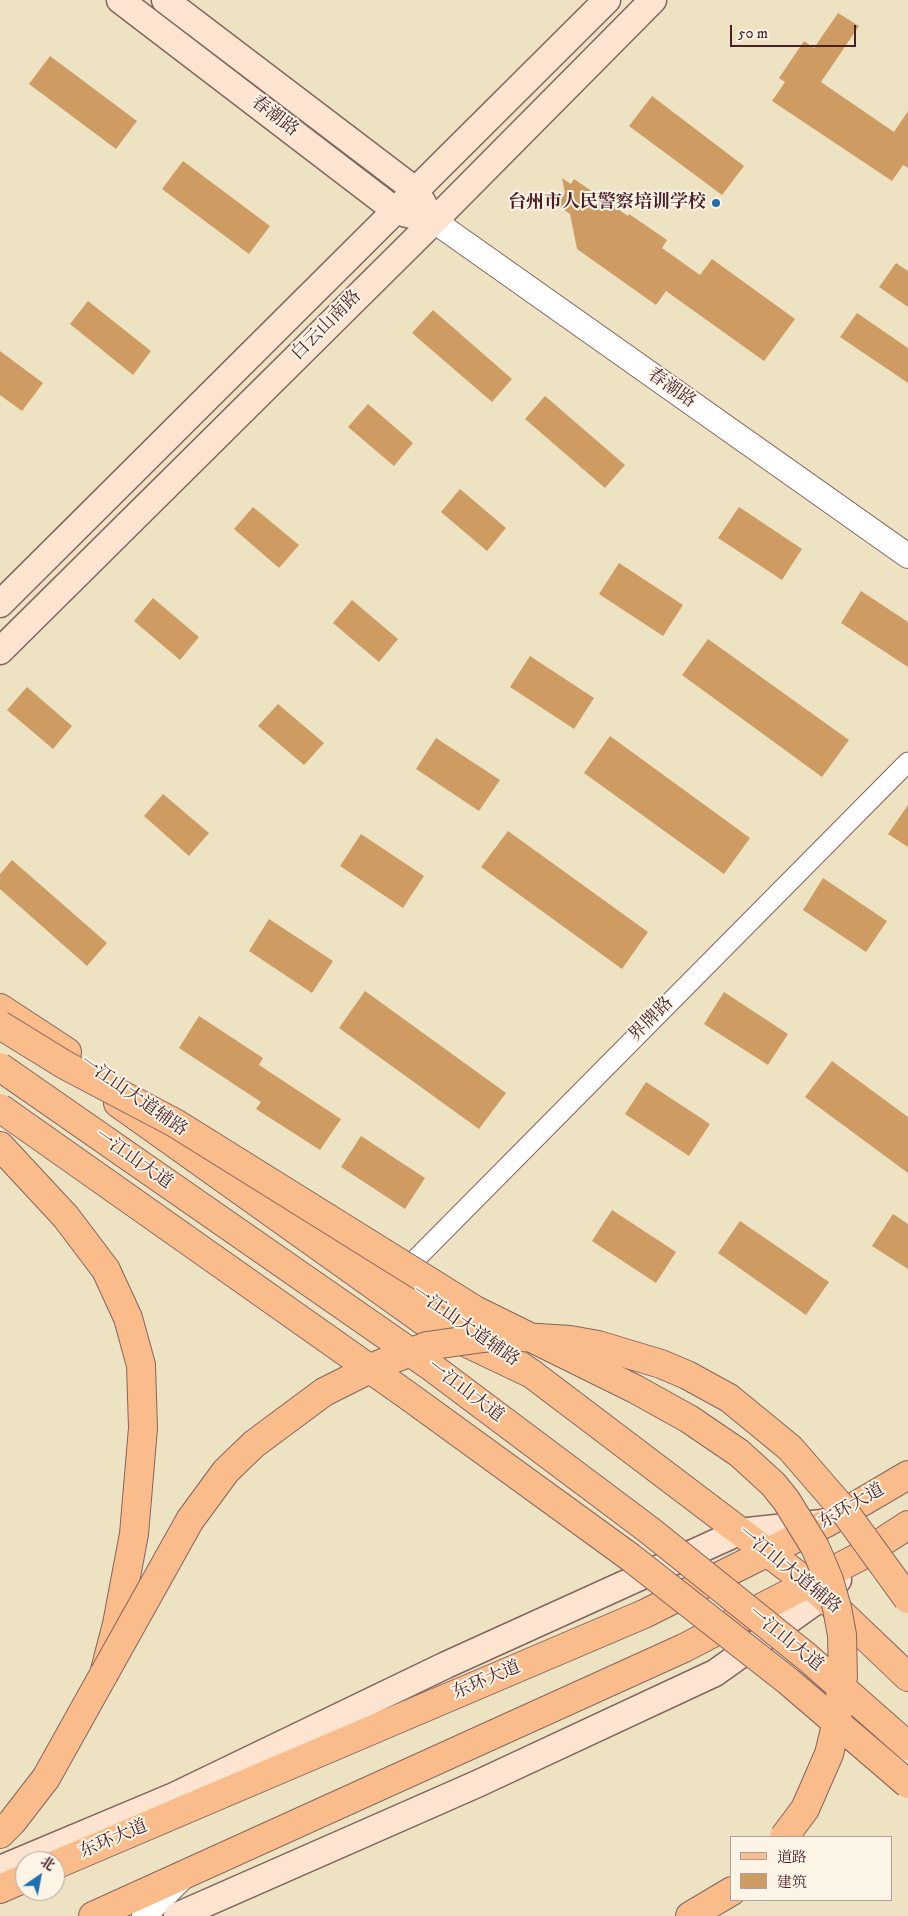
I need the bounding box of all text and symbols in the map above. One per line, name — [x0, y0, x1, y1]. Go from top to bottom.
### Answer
scale bar — [733, 15, 859, 47]
text: 50 m — [738, 24, 768, 43]
street label: 春潮路 — [246, 92, 302, 142]
place label: 台州市人民警察培训学校 — [508, 192, 706, 214]
marker: 台州市人民警察培训学校 — [710, 197, 722, 209]
street label: 白云山南路 — [288, 287, 366, 365]
street label: 春潮路 — [643, 365, 699, 413]
street label: 界牌路 — [625, 993, 679, 1047]
street label: 一江山大道辅路 — [75, 1052, 191, 1142]
street label: 一江山大道 — [90, 1125, 176, 1195]
street label: 一江山大道辅路 — [407, 1282, 523, 1372]
street label: 一江山大道 — [423, 1356, 507, 1428]
street label: 东环大道 — [815, 1480, 889, 1534]
street label: 一江山大道辅路 — [733, 1523, 845, 1619]
street label: 一江山大道 — [743, 1603, 827, 1677]
street label: 东环大道 — [450, 1657, 524, 1705]
street label: 东环大道 — [77, 1816, 151, 1864]
legend — [730, 1836, 893, 1901]
text: 道路 — [777, 1848, 807, 1867]
north arrow — [15, 1851, 65, 1901]
text: 北 — [37, 1853, 58, 1876]
text: 建筑 — [777, 1873, 807, 1892]

